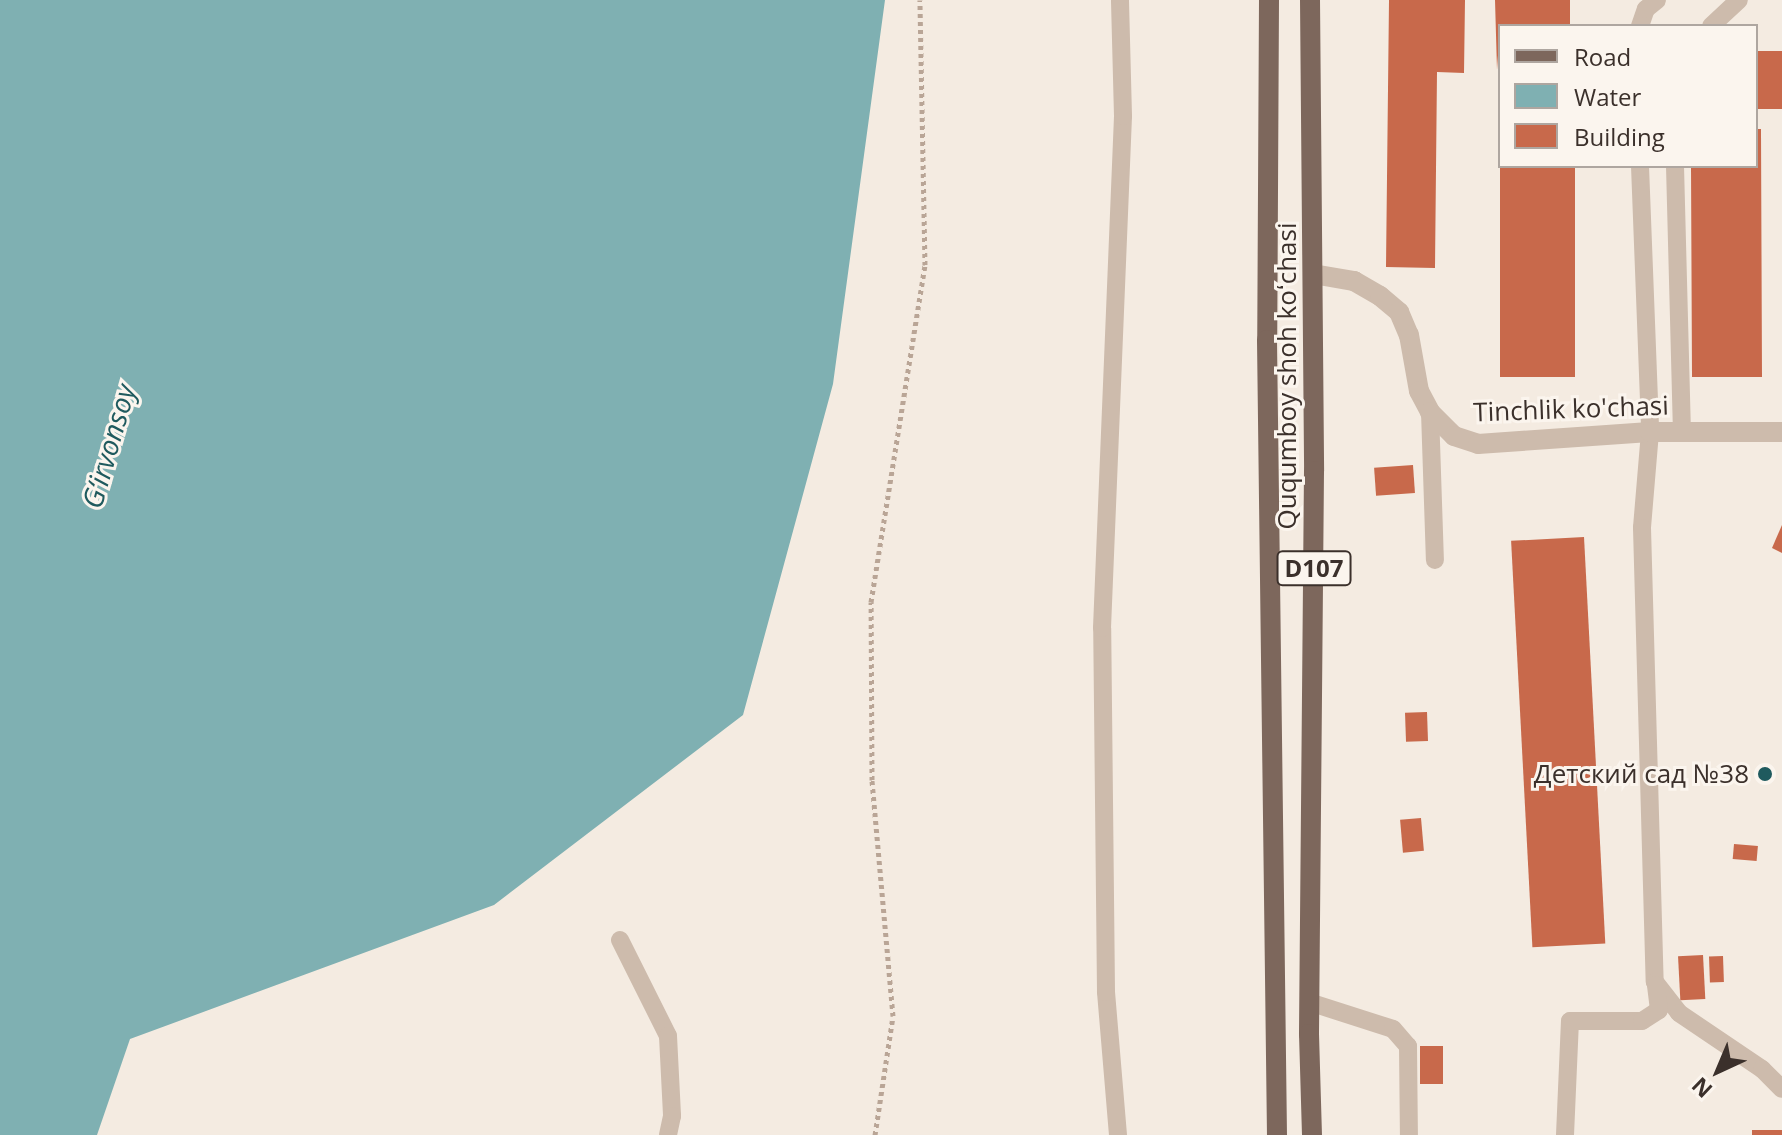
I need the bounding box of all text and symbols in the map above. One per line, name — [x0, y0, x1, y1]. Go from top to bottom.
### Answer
legend — [1498, 24, 1758, 168]
text: Road — [1574, 40, 1631, 73]
text: Water — [1574, 80, 1641, 113]
text: Building — [1574, 120, 1665, 153]
street label: Ququmboy shoh koʻchasi — [1271, 223, 1303, 529]
water label: G‘irvonsoy — [74, 380, 142, 512]
street label: Tinchlik ko'chasi — [1473, 390, 1669, 428]
road number: D107 — [1276, 548, 1352, 588]
place label: Детский сад №38 — [1534, 758, 1749, 790]
marker: Детский сад №38 — [1756, 765, 1774, 783]
north arrow — [1678, 1031, 1758, 1111]
text: N — [1684, 1071, 1718, 1105]

